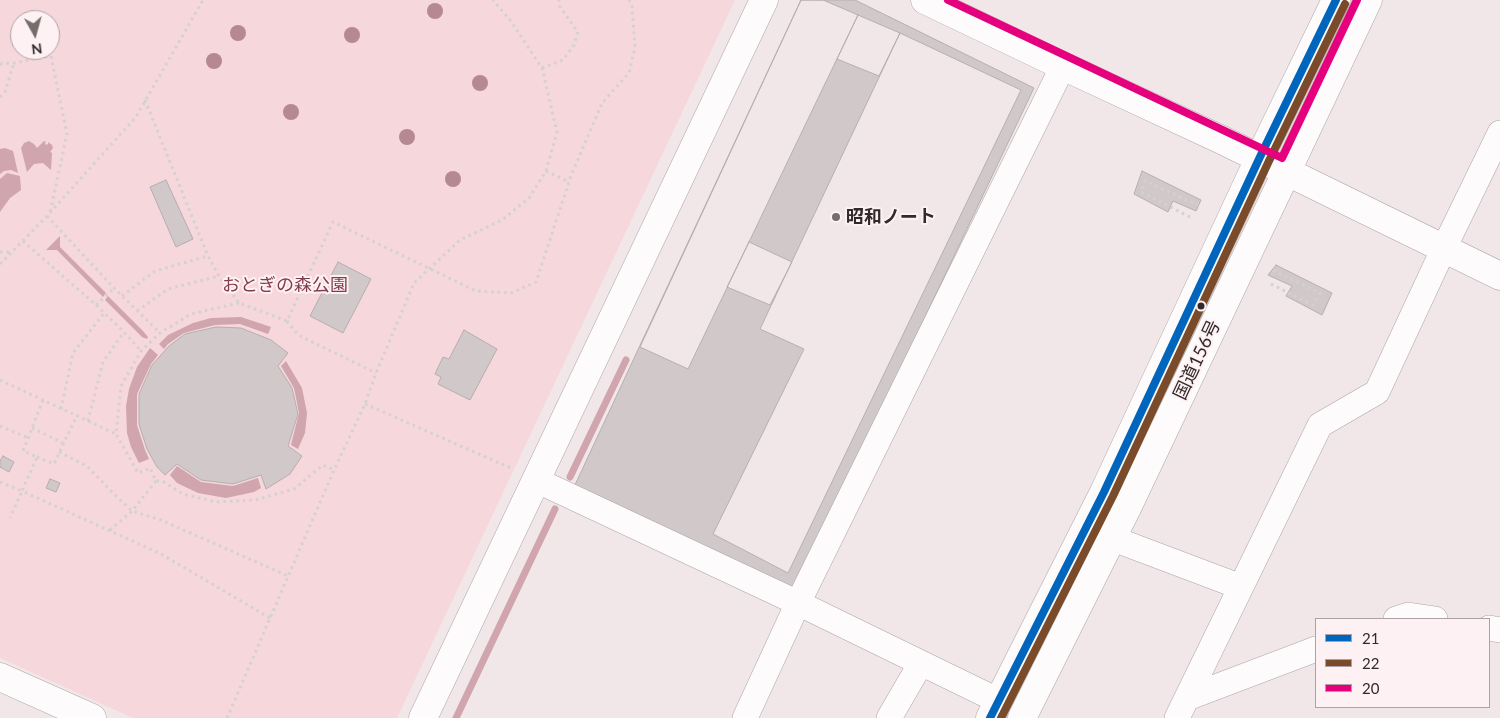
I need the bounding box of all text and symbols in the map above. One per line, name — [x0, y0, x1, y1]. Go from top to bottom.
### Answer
north arrow — [10, 10, 60, 60]
text: N — [30, 40, 43, 58]
place label: 昭和ノート — [846, 206, 936, 228]
marker: 昭和ノート — [830, 211, 842, 223]
park label: おとぎの森公園 — [222, 274, 348, 296]
unlabelled marker — [1196, 301, 1206, 311]
street label: 国道156号 — [1169, 317, 1225, 403]
legend — [1315, 618, 1490, 708]
text: 21 — [1362, 629, 1379, 647]
text: 22 — [1362, 654, 1379, 672]
text: 20 — [1362, 679, 1379, 697]

